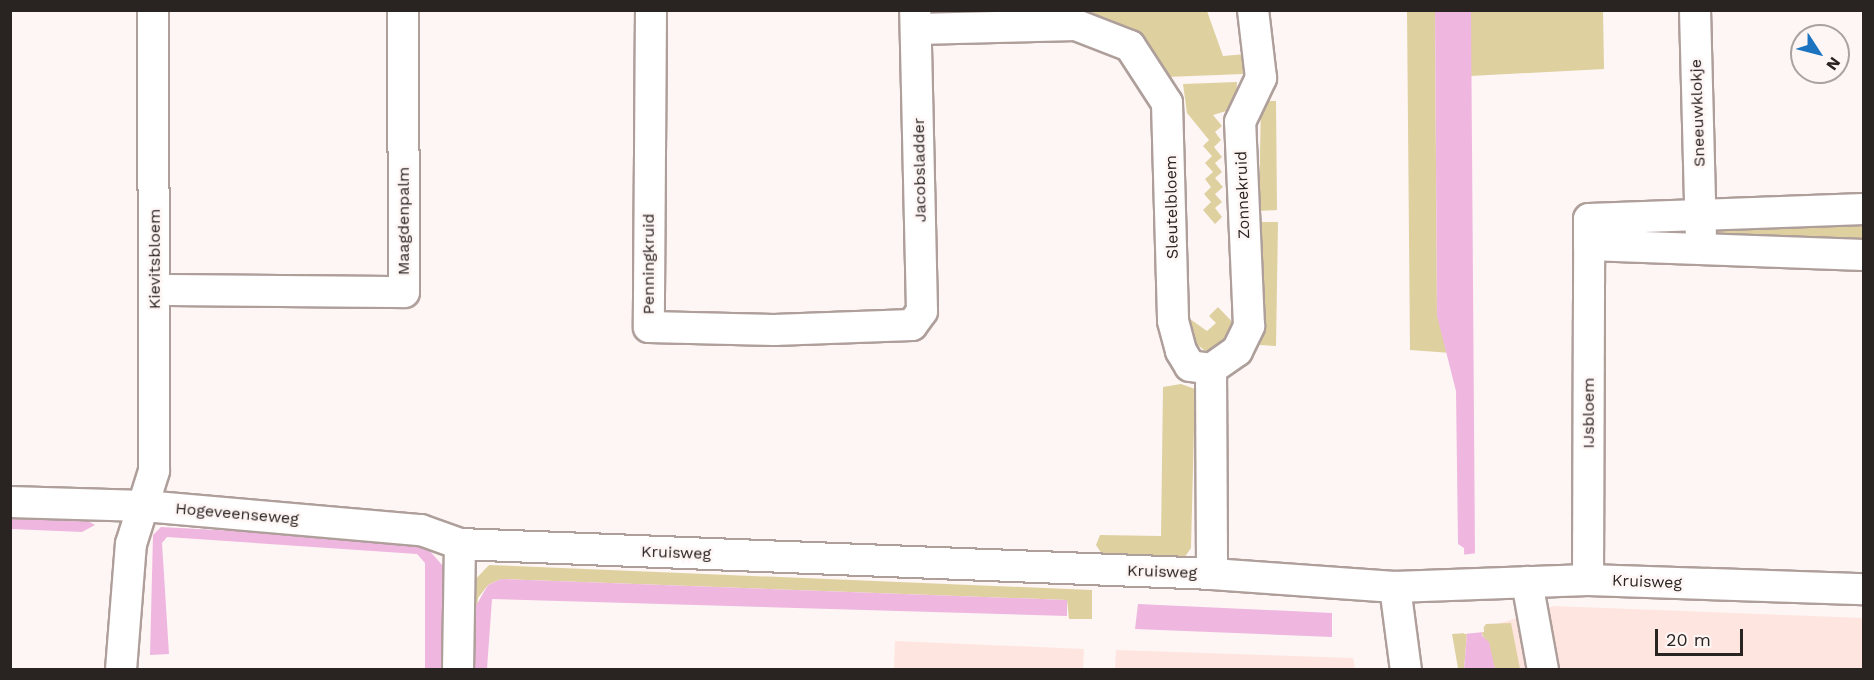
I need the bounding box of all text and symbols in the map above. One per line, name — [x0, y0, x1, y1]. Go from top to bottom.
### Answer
north arrow — [1790, 24, 1850, 84]
text: N — [1822, 53, 1845, 74]
street label: Sneeuwklokje — [1687, 59, 1709, 167]
street label: Jacobsladder — [909, 118, 931, 222]
street label: Zonnekruid — [1232, 151, 1254, 239]
street label: Sleutelbloem — [1161, 155, 1183, 259]
street label: Maagdenpalm — [394, 167, 414, 275]
street label: Kievitsbloem — [145, 209, 165, 309]
street label: Penningkruid — [639, 213, 659, 315]
street label: IJsbloem — [1579, 377, 1599, 449]
street label: Hogeveenseweg — [175, 499, 299, 529]
street label: Kruisweg — [641, 542, 711, 564]
street label: Kruisweg — [1127, 561, 1197, 583]
street label: Kruisweg — [1612, 571, 1682, 593]
scale bar — [1658, 617, 1746, 655]
text: 20 m — [1666, 629, 1711, 650]

